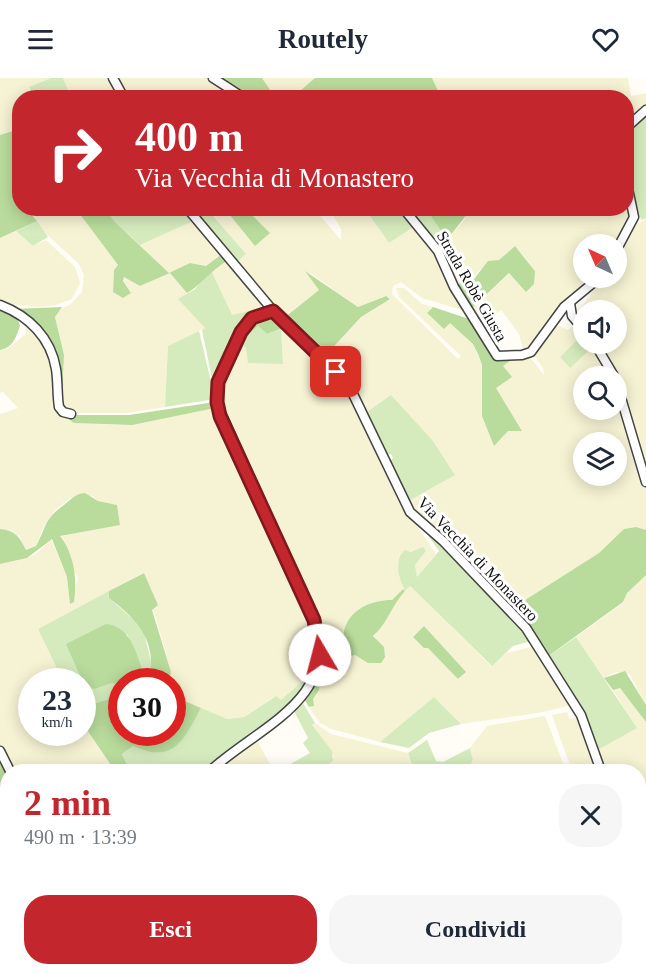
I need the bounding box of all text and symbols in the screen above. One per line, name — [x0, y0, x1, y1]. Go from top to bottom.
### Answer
icon: menu — [24, 23, 57, 56]
icon: heart — [589, 23, 622, 56]
text: Routely — [278, 24, 368, 54]
icon: right — [36, 114, 114, 192]
text: 400 m — [135, 114, 244, 160]
text: Via Vecchia di Monastero — [135, 163, 414, 193]
street label: Strada Robè Giusta — [434, 228, 510, 344]
north arrow — [573, 234, 627, 288]
map controls — [573, 234, 627, 486]
button: sound — [573, 300, 627, 354]
pin — [310, 346, 361, 397]
icon: arrive — [319, 355, 352, 388]
button: search — [573, 366, 627, 420]
button: layers — [573, 432, 627, 486]
street label: Via Vecchia di Monastero — [414, 494, 542, 624]
position arrow — [288, 623, 352, 687]
speed limit sign: 30 — [108, 668, 186, 746]
text: 23 — [42, 683, 72, 716]
text: km/h — [42, 714, 72, 730]
text: 2 min — [24, 783, 111, 823]
button: close — [559, 784, 622, 847]
text: 490 m · 13:39 — [24, 826, 137, 848]
button: Esci — [24, 895, 317, 964]
button: Condividi — [329, 895, 622, 964]

